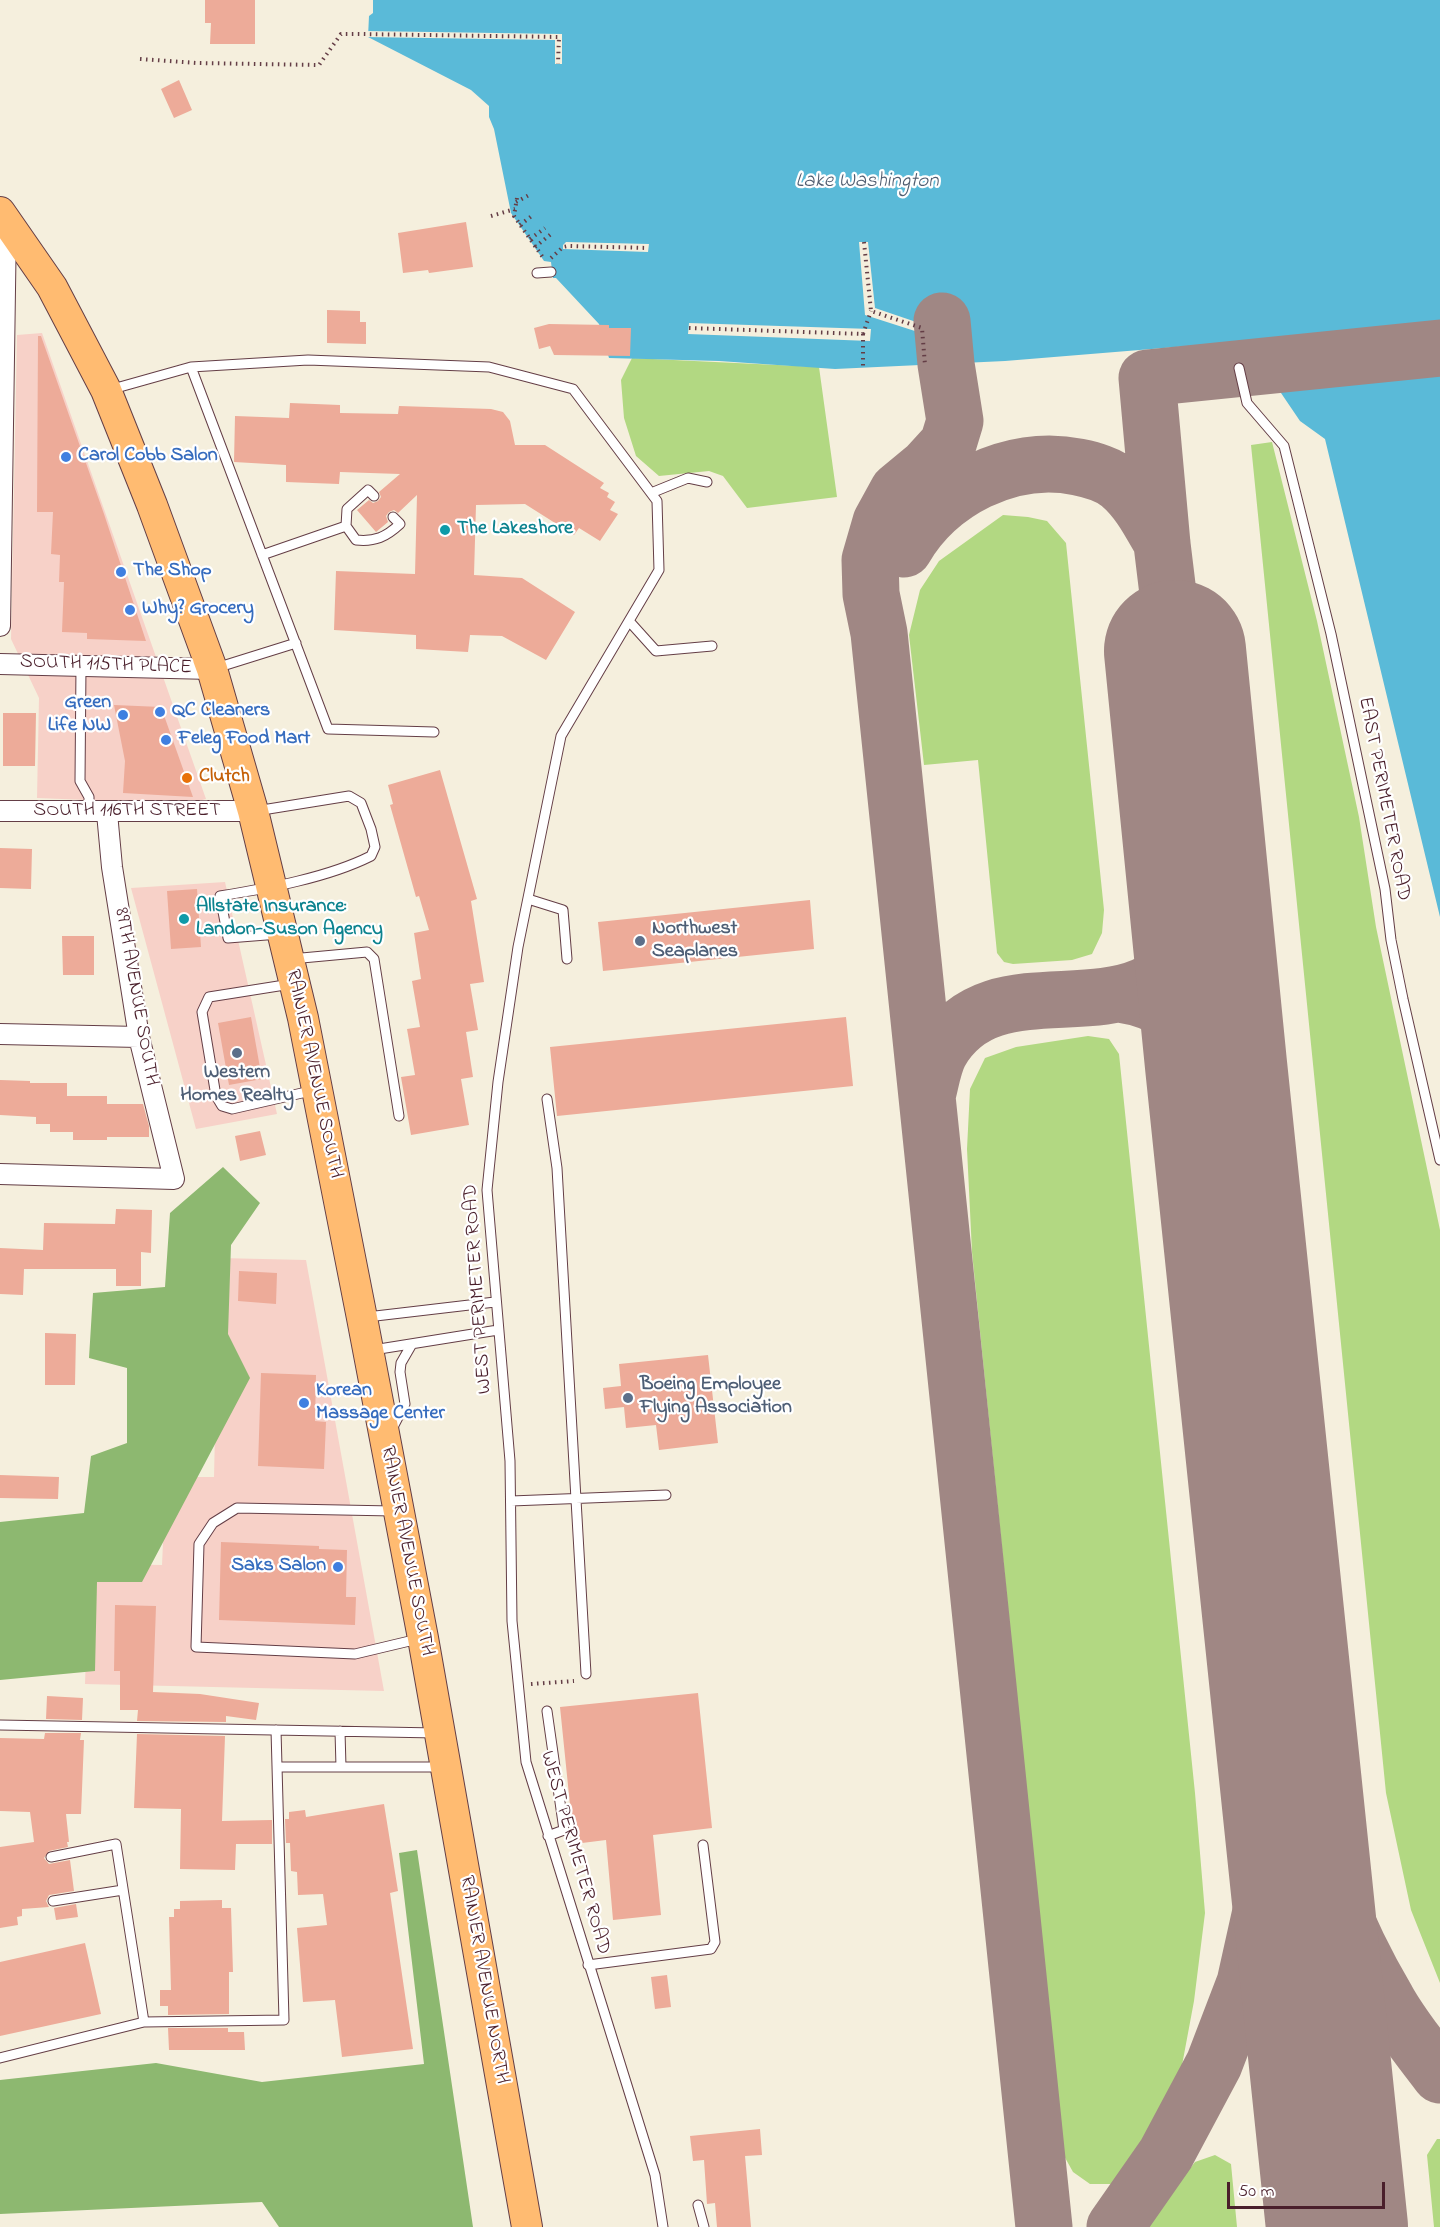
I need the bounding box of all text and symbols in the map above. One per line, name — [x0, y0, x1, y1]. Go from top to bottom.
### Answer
water label: Lake Washington — [795, 170, 939, 196]
place label: Carol Cobb Salon — [78, 445, 218, 469]
marker: Carol Cobb Salon — [59, 450, 73, 464]
place label: The Lakeshore — [457, 518, 573, 542]
marker: The Lakeshore — [438, 523, 452, 537]
place label: The Shop — [133, 560, 212, 584]
marker: The Shop — [114, 565, 128, 579]
place label: Why? Grocery — [142, 598, 254, 622]
marker: Why? Grocery — [123, 603, 137, 617]
street label: SOUTH 115TH PLACE — [20, 651, 192, 681]
place label: Green Life NW — [48, 692, 111, 739]
street label: EAST PERIMETER ROAD — [1351, 695, 1415, 903]
place label: QC Cleaners — [172, 700, 270, 724]
marker: QC Cleaners — [153, 705, 167, 719]
marker: Green Life NW — [116, 708, 130, 722]
place label: Feleg Food Mart — [178, 728, 310, 752]
marker: Feleg Food Mart — [159, 733, 173, 747]
place label: Clutch — [199, 766, 250, 790]
marker: Clutch — [180, 771, 194, 785]
street label: SOUTH 116TH STREET — [33, 800, 221, 824]
place label: Allstate Insurance: Landon-Suson Agency — [196, 896, 383, 943]
street label: 89TH AVENUE SOUTH — [108, 906, 162, 1088]
marker: Allstate Insurance: Landon-Suson Agency — [177, 912, 191, 926]
place label: Northwest Seaplanes — [652, 918, 738, 965]
marker: Northwest Seaplanes — [633, 934, 647, 948]
street label: RAINIER AVENUE SOUTH — [279, 967, 347, 1181]
marker: Western Homes Realty — [230, 1046, 244, 1060]
place label: Western Homes Realty — [180, 1062, 294, 1109]
street label: WEST PERIMETER ROAD — [460, 1183, 498, 1395]
place label: Boeing Employee Flying Association — [640, 1374, 792, 1421]
place label: Korean Massage Center — [316, 1380, 445, 1427]
marker: Boeing Employee Flying Association — [621, 1391, 635, 1405]
marker: Korean Massage Center — [297, 1396, 311, 1410]
street label: RAINIER AVENUE SOUTH — [374, 1444, 438, 1658]
place label: Saks Salon — [231, 1555, 326, 1579]
marker: Saks Salon — [331, 1560, 345, 1574]
street label: WEST PERIMETER ROAD — [533, 1749, 615, 1957]
street label: RAINIER AVENUE NORTH — [453, 1874, 513, 2086]
scale bar — [1230, 2170, 1388, 2208]
text: 50 m — [1238, 2179, 1275, 2205]

